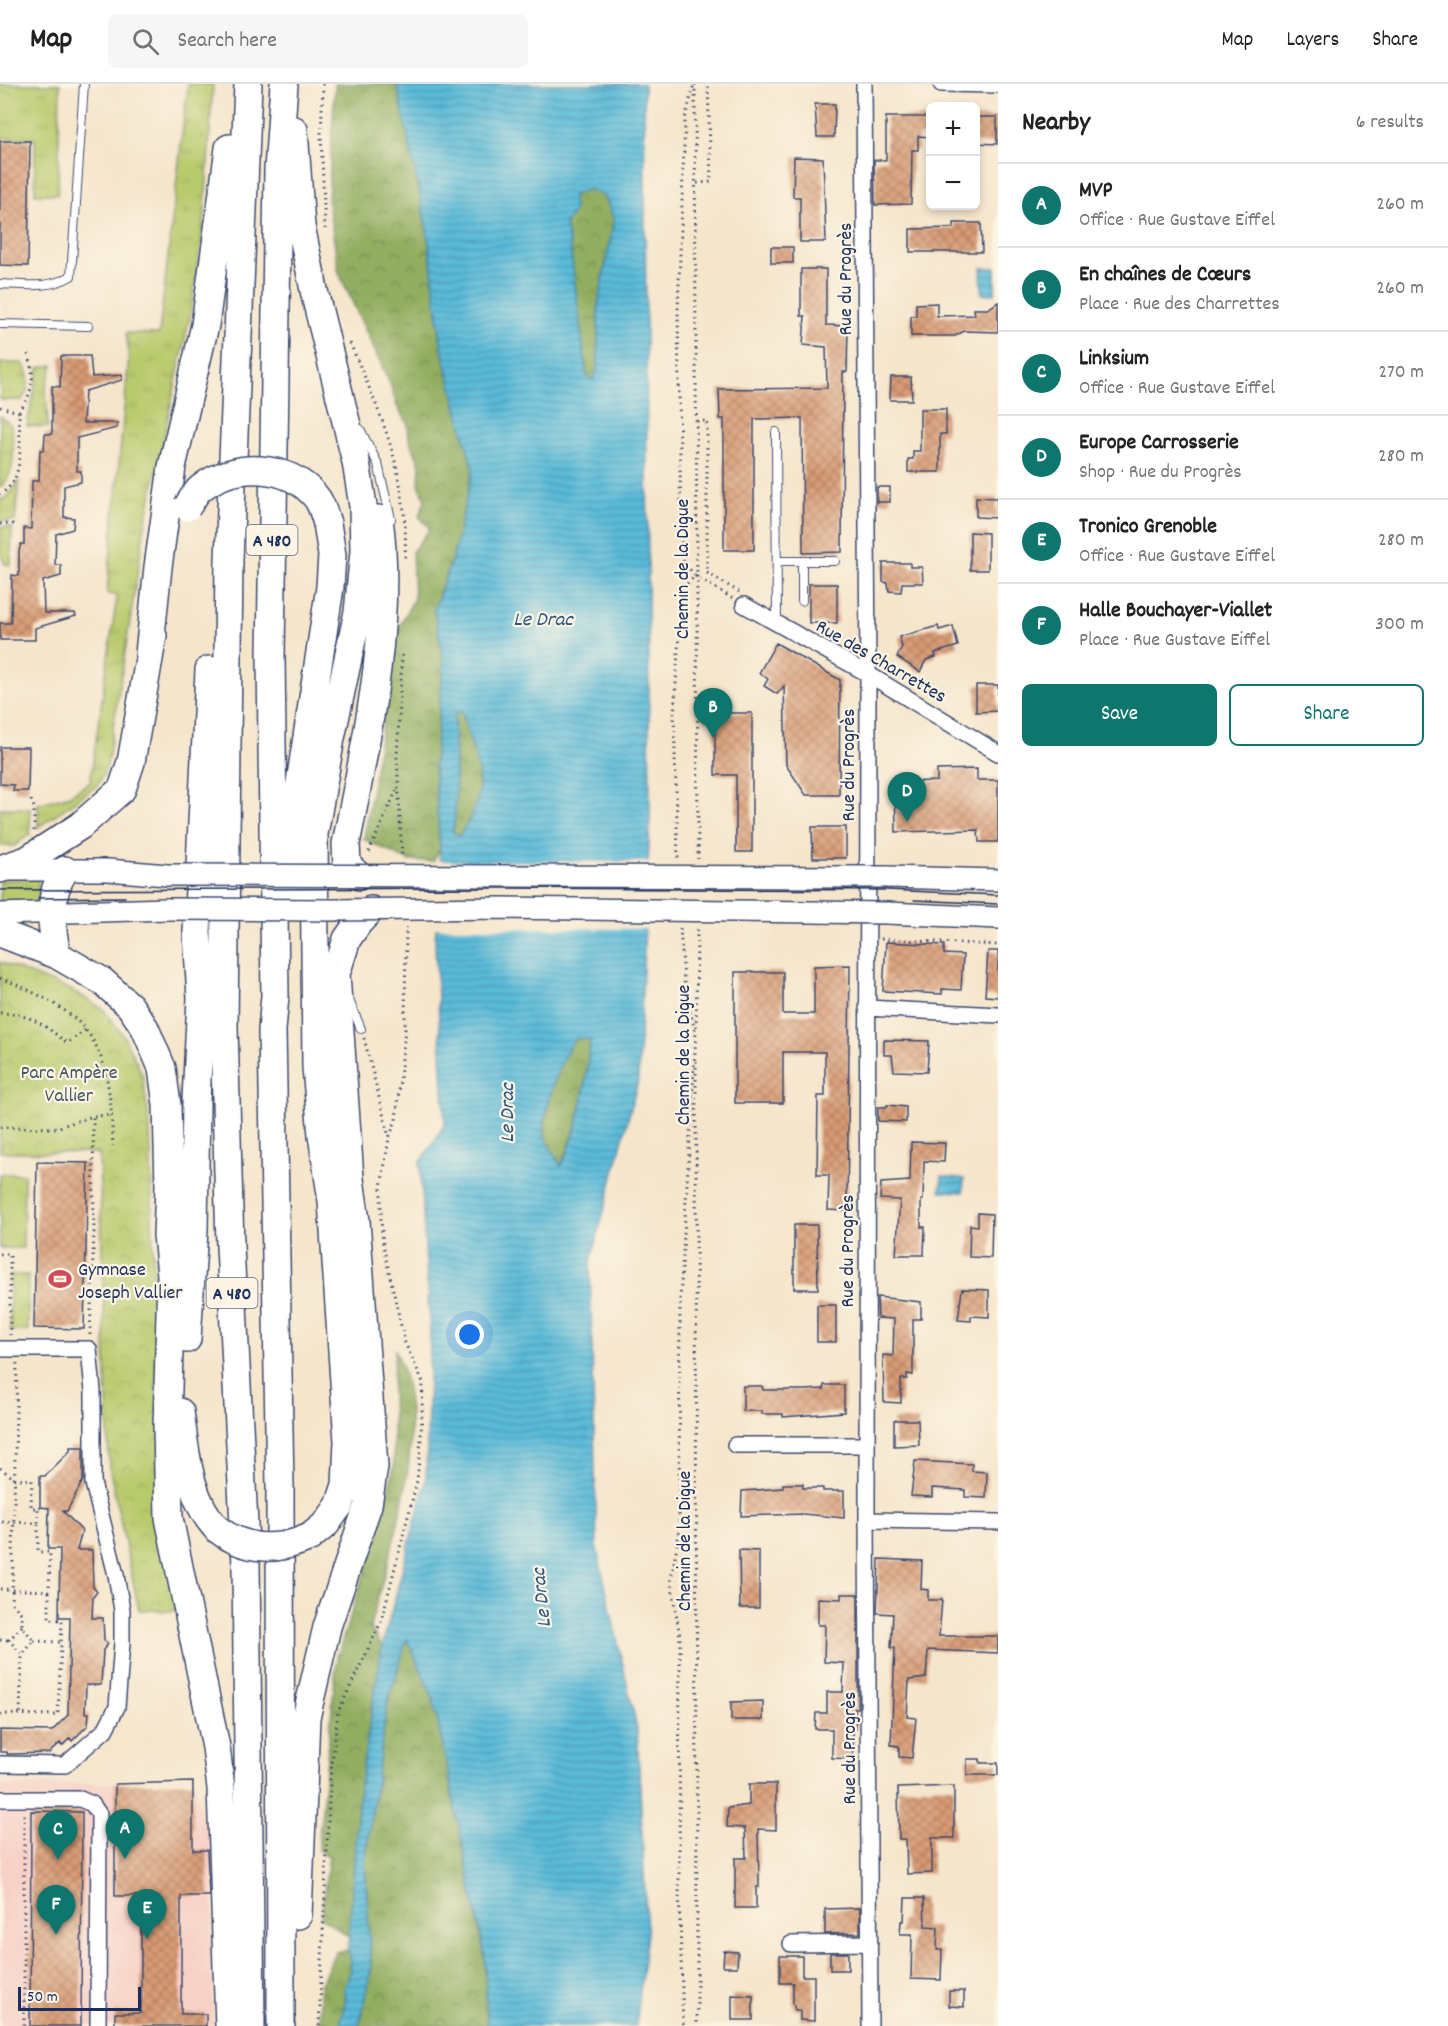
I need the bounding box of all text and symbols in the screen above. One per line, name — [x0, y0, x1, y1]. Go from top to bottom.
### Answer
search box — [108, 14, 528, 68]
text: Map — [30, 21, 72, 61]
icon: search — [129, 25, 162, 58]
text: Search here — [177, 26, 277, 57]
text: Map — [1222, 26, 1253, 56]
text: Layers — [1286, 26, 1339, 56]
text: Share — [1372, 26, 1418, 56]
map controls — [926, 102, 980, 210]
button: + — [926, 102, 980, 156]
text: Nearby — [1022, 105, 1090, 142]
text: 6 results — [1356, 109, 1424, 137]
button: − — [926, 156, 980, 210]
text: MVP — [1079, 176, 1112, 207]
text: A — [1036, 191, 1047, 219]
text: 260 m — [1376, 191, 1424, 219]
text: Office · Rue Gustave Eiffel — [1079, 207, 1275, 235]
street label: Rue du Progrès — [833, 223, 861, 335]
text: En chaînes de Cœurs — [1079, 260, 1251, 291]
text: B — [1037, 275, 1046, 303]
text: 260 m — [1376, 275, 1424, 303]
text: Place · Rue des Charrettes — [1079, 291, 1280, 319]
text: Linksium — [1079, 344, 1149, 375]
text: C — [1037, 359, 1046, 387]
text: 270 m — [1378, 359, 1424, 387]
text: Office · Rue Gustave Eiffel — [1079, 375, 1275, 403]
text: Europe Carrosserie — [1079, 428, 1239, 459]
text: D — [1036, 443, 1047, 471]
text: 280 m — [1378, 443, 1424, 471]
text: Shop · Rue du Progrès — [1079, 459, 1242, 487]
street label: Chemin de la Digue — [670, 498, 698, 639]
text: Tronico Grenoble — [1079, 512, 1217, 543]
road number: A 480 — [246, 525, 298, 555]
text: E — [1037, 527, 1046, 555]
text: 280 m — [1378, 527, 1424, 555]
text: Office · Rue Gustave Eiffel — [1079, 543, 1275, 571]
text: Halle Bouchayer-Viallet — [1079, 596, 1272, 627]
water label: Le Drac — [513, 606, 574, 636]
text: F — [1037, 611, 1046, 639]
text: 300 m — [1375, 611, 1424, 639]
street label: Rue des Charrettes — [810, 614, 951, 711]
text: Place · Rue Gustave Eiffel — [1079, 627, 1270, 655]
button: Save — [1022, 684, 1217, 746]
button: Share — [1229, 684, 1424, 746]
pin: B — [694, 688, 732, 738]
street label: Rue du Progrès — [836, 709, 864, 821]
pin: D — [888, 772, 926, 822]
street label: Chemin de la Digue — [671, 984, 699, 1125]
park label: Parc Ampère Vallier — [20, 1060, 118, 1111]
water label: Le Drac — [494, 1082, 524, 1143]
street label: Rue du Progrès — [835, 1195, 863, 1307]
place label: Gymnase Joseph Vallier — [78, 1257, 183, 1308]
sports icon: Gymnase Joseph Vallier — [47, 1266, 73, 1292]
road number: A 480 — [206, 1278, 258, 1308]
your location — [455, 1320, 484, 1349]
street label: Chemin de la Digue — [672, 1470, 700, 1611]
water label: Le Drac — [525, 1565, 561, 1629]
street label: Rue du Progrès — [837, 1692, 865, 1804]
pin: C — [38, 1810, 78, 1860]
pin: A — [106, 1810, 144, 1859]
pin: F — [36, 1886, 76, 1935]
pin: E — [128, 1890, 166, 1939]
scale bar — [18, 1984, 141, 2012]
text: 50 m — [27, 1986, 58, 2009]

